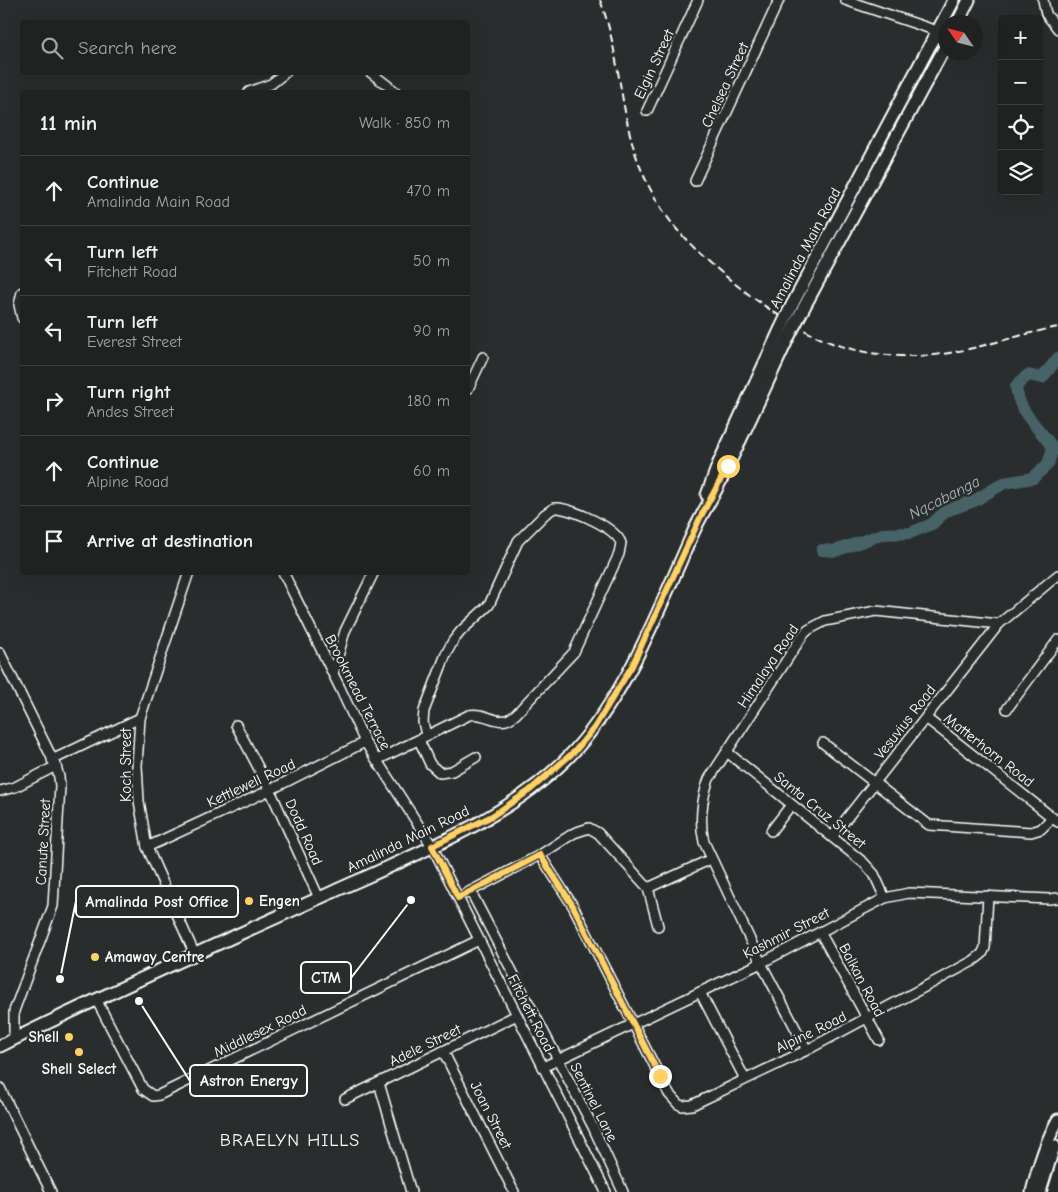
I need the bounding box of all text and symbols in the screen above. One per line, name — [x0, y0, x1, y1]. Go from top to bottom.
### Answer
north arrow — [938, 15, 983, 60]
map controls — [998, 15, 1043, 195]
button: + — [998, 15, 1043, 60]
search box — [20, 20, 470, 75]
street label: Elgin Street — [630, 26, 678, 102]
icon: search — [38, 34, 66, 62]
text: Search here — [78, 37, 177, 59]
street label: Chelsea Street — [697, 39, 753, 131]
button: − — [998, 60, 1043, 105]
button: locate — [998, 105, 1043, 150]
text: 11 min — [40, 111, 97, 135]
text: Walk · 850 m — [359, 114, 450, 132]
button: layers — [998, 150, 1043, 195]
text: Continue — [87, 171, 159, 193]
icon: ahead — [40, 177, 68, 205]
text: 470 m — [406, 182, 450, 200]
street label: Amalinda Main Road — [766, 185, 844, 311]
text: Amalinda Main Road — [87, 193, 230, 211]
text: Turn left — [87, 241, 158, 263]
icon: left — [40, 247, 68, 275]
text: 50 m — [413, 252, 450, 270]
text: Fitchett Road — [87, 263, 177, 281]
text: Turn left — [87, 311, 158, 333]
icon: left — [40, 317, 68, 345]
text: 90 m — [413, 322, 450, 340]
text: Everest Street — [87, 333, 182, 351]
text: Turn right — [87, 381, 171, 403]
icon: right — [40, 387, 68, 415]
text: 180 m — [407, 392, 450, 410]
text: Andes Street — [87, 403, 174, 421]
text: Continue — [87, 451, 159, 473]
route start — [717, 455, 740, 478]
icon: ahead — [40, 457, 68, 485]
text: 60 m — [413, 462, 450, 480]
water label: Nqcabanga — [906, 472, 983, 523]
text: Alpine Road — [87, 473, 169, 491]
icon: arrive — [40, 527, 68, 555]
text: Arrive at destination — [87, 530, 253, 552]
street label: Himalaya Road — [733, 621, 803, 711]
street label: Brookmead Terrace — [321, 631, 395, 753]
street label: Vesuvius Road — [870, 681, 940, 763]
street label: Matterhorn Road — [940, 709, 1038, 791]
street label: Koch Street — [117, 727, 135, 802]
street label: Kettlewell Road — [204, 755, 298, 811]
street label: Santa Cruz Street — [770, 767, 870, 853]
street label: Dodd Road — [281, 796, 327, 868]
street label: Canute Street — [32, 797, 54, 886]
street label: Amalinda Main Road — [344, 802, 472, 876]
callout: Amalinda Post Office — [76, 886, 238, 917]
place label: Engen — [259, 892, 300, 910]
text: Amalinda Post Office — [86, 893, 229, 911]
marker: Engen — [243, 895, 255, 907]
street label: Kashmir Street — [740, 903, 833, 963]
street label: Balkan Road — [835, 940, 889, 1020]
place label: Amaway Centre — [105, 948, 204, 966]
marker: Amaway Centre — [89, 951, 101, 963]
callout: CTM — [301, 962, 351, 993]
text: CTM — [311, 969, 341, 987]
street label: Fitchett Road — [504, 971, 558, 1055]
street label: Middlesex Road — [211, 1001, 309, 1061]
street label: Alpine Road — [773, 1007, 849, 1057]
street label: Adele Street — [386, 1020, 464, 1070]
place label: Shell — [28, 1028, 59, 1046]
marker: Shell — [63, 1031, 75, 1043]
marker: Shell Select — [73, 1046, 85, 1058]
street label: Sentinel Lane — [566, 1059, 622, 1145]
place label: Shell Select — [42, 1060, 117, 1078]
callout: Astron Energy — [190, 1065, 307, 1096]
route end — [649, 1065, 672, 1088]
text: Astron Energy — [200, 1072, 299, 1090]
street label: Joan Street — [466, 1078, 516, 1152]
district label: BRAELYN HILLS — [220, 1130, 360, 1151]

